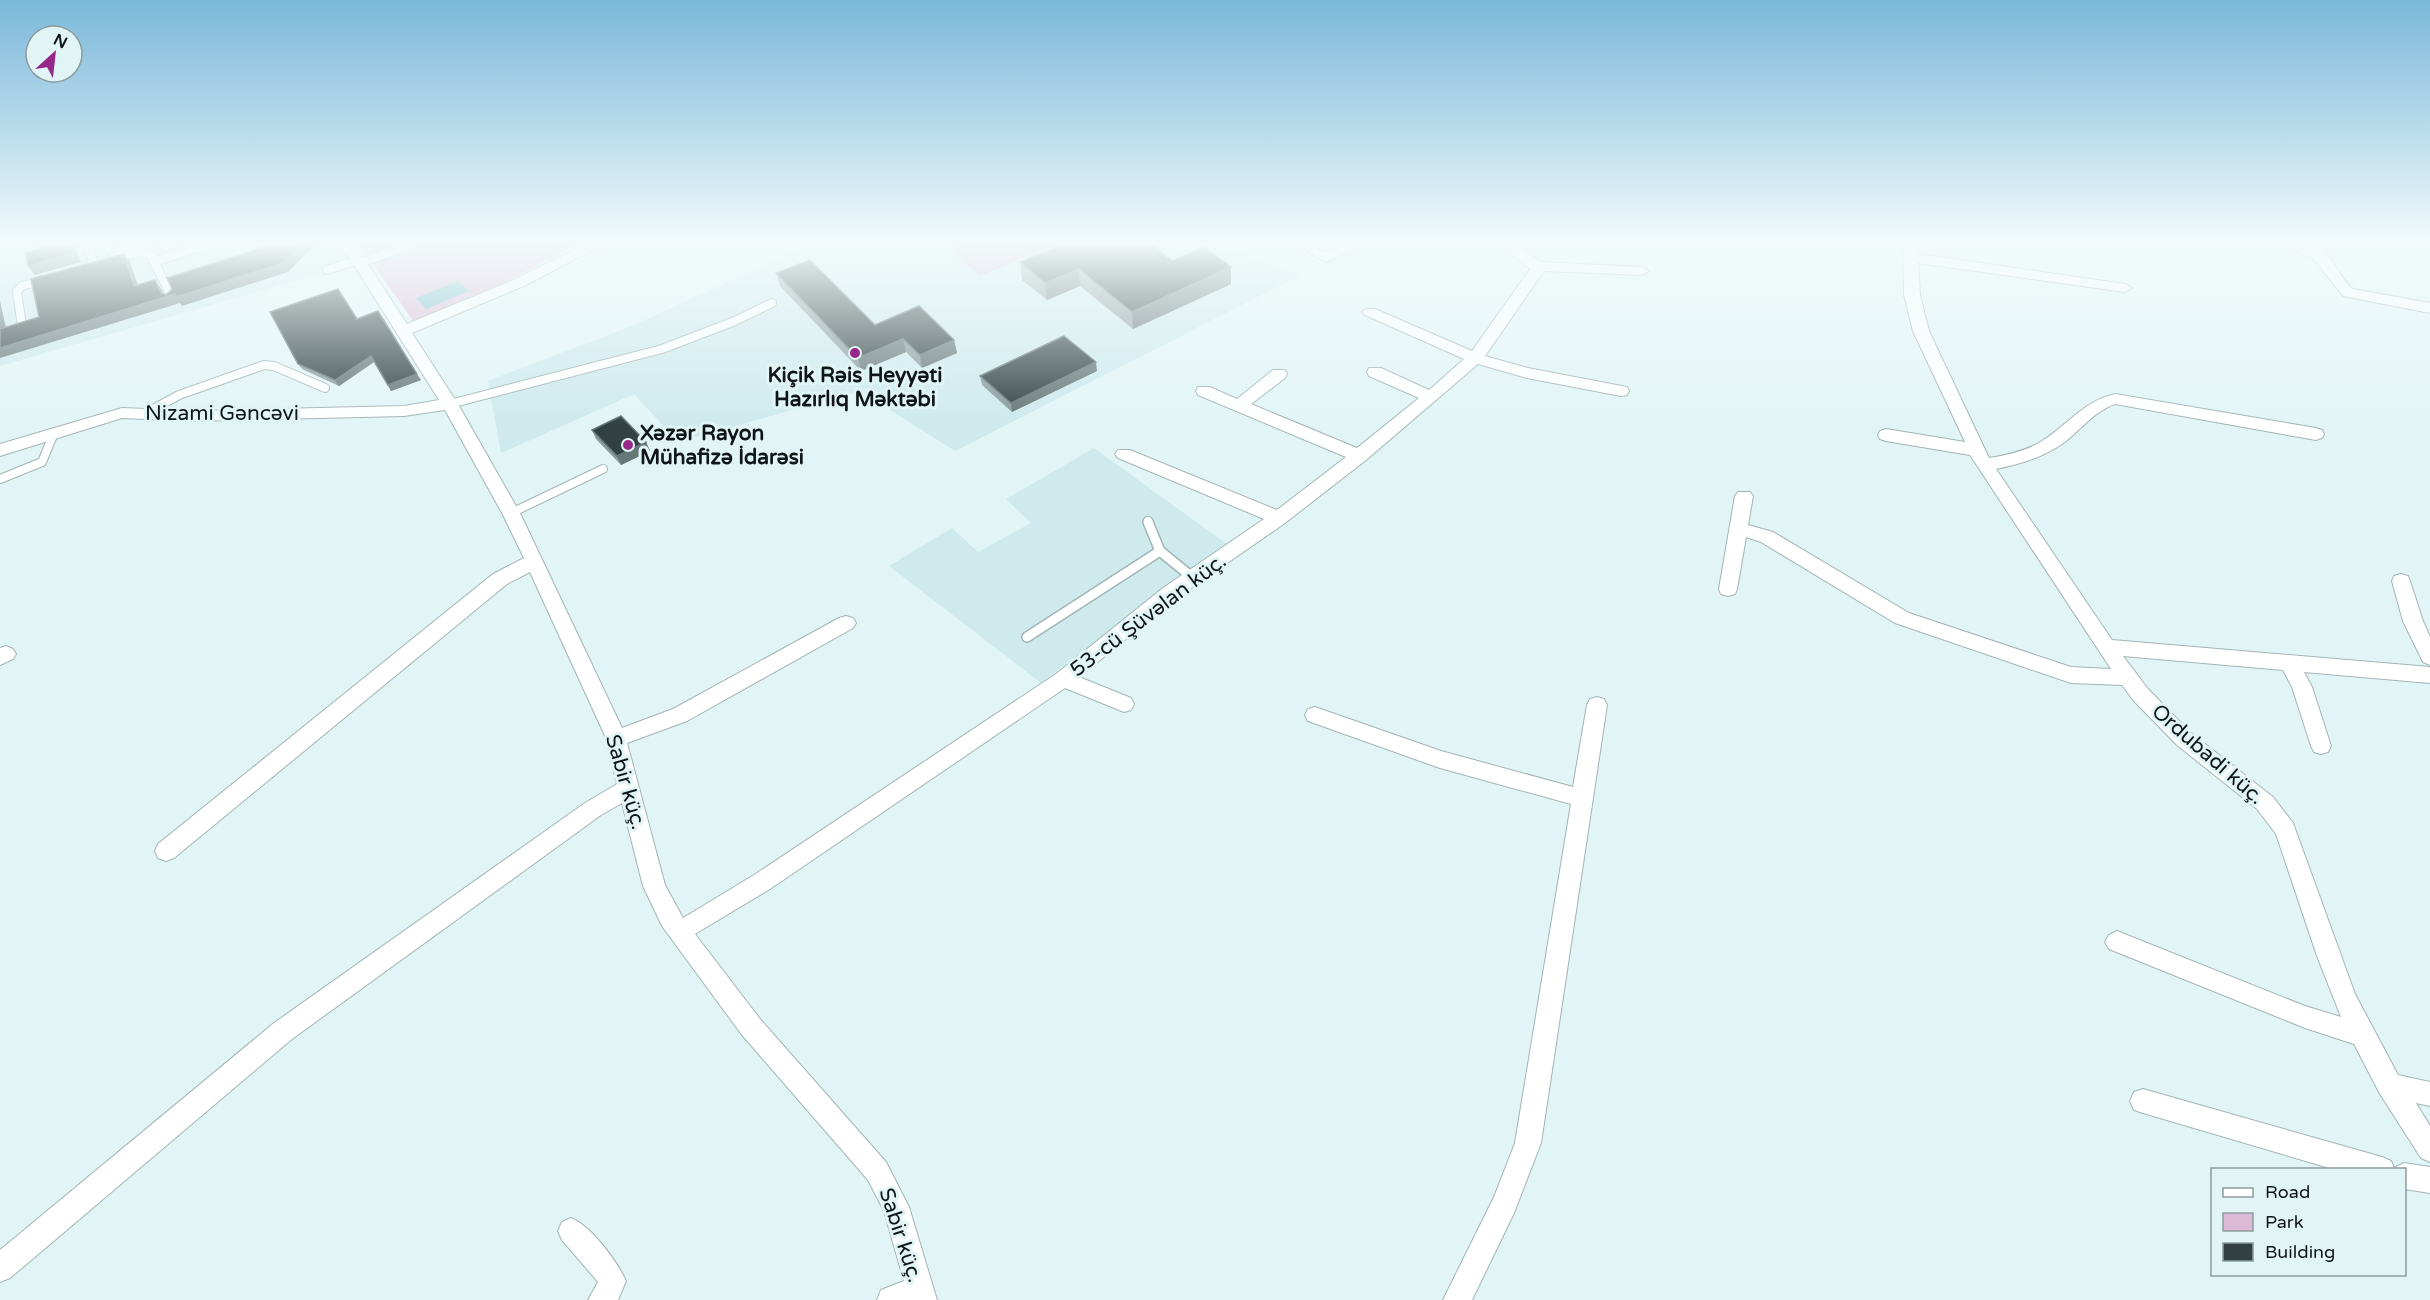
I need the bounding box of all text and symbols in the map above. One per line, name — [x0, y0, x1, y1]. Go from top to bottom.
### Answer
north arrow — [24, 24, 84, 84]
text: N — [50, 30, 71, 53]
marker: Kiçik Rəis Heyyəti Hazırlıq Məktəbi — [848, 346, 862, 360]
place label: Kiçik Rəis Heyyəti Hazırlıq Məktəbi — [767, 363, 943, 412]
street label: Nizami Gəncəvi — [145, 401, 299, 426]
place label: Xəzər Rayon Mühafizə İdarəsi — [640, 421, 804, 470]
marker: Xəzər Rayon Mühafizə İdarəsi — [621, 438, 635, 452]
street label: 53-cü Şüvəlan küç. — [1065, 549, 1231, 682]
street label: Ordubadi küç. — [2146, 699, 2269, 810]
street label: Sabir küç. — [600, 732, 651, 832]
legend — [2211, 1168, 2406, 1276]
text: Road — [2265, 1181, 2310, 1203]
street label: Sabir küç. — [874, 1185, 927, 1285]
text: Park — [2265, 1211, 2304, 1233]
text: Building — [2265, 1241, 2335, 1263]

